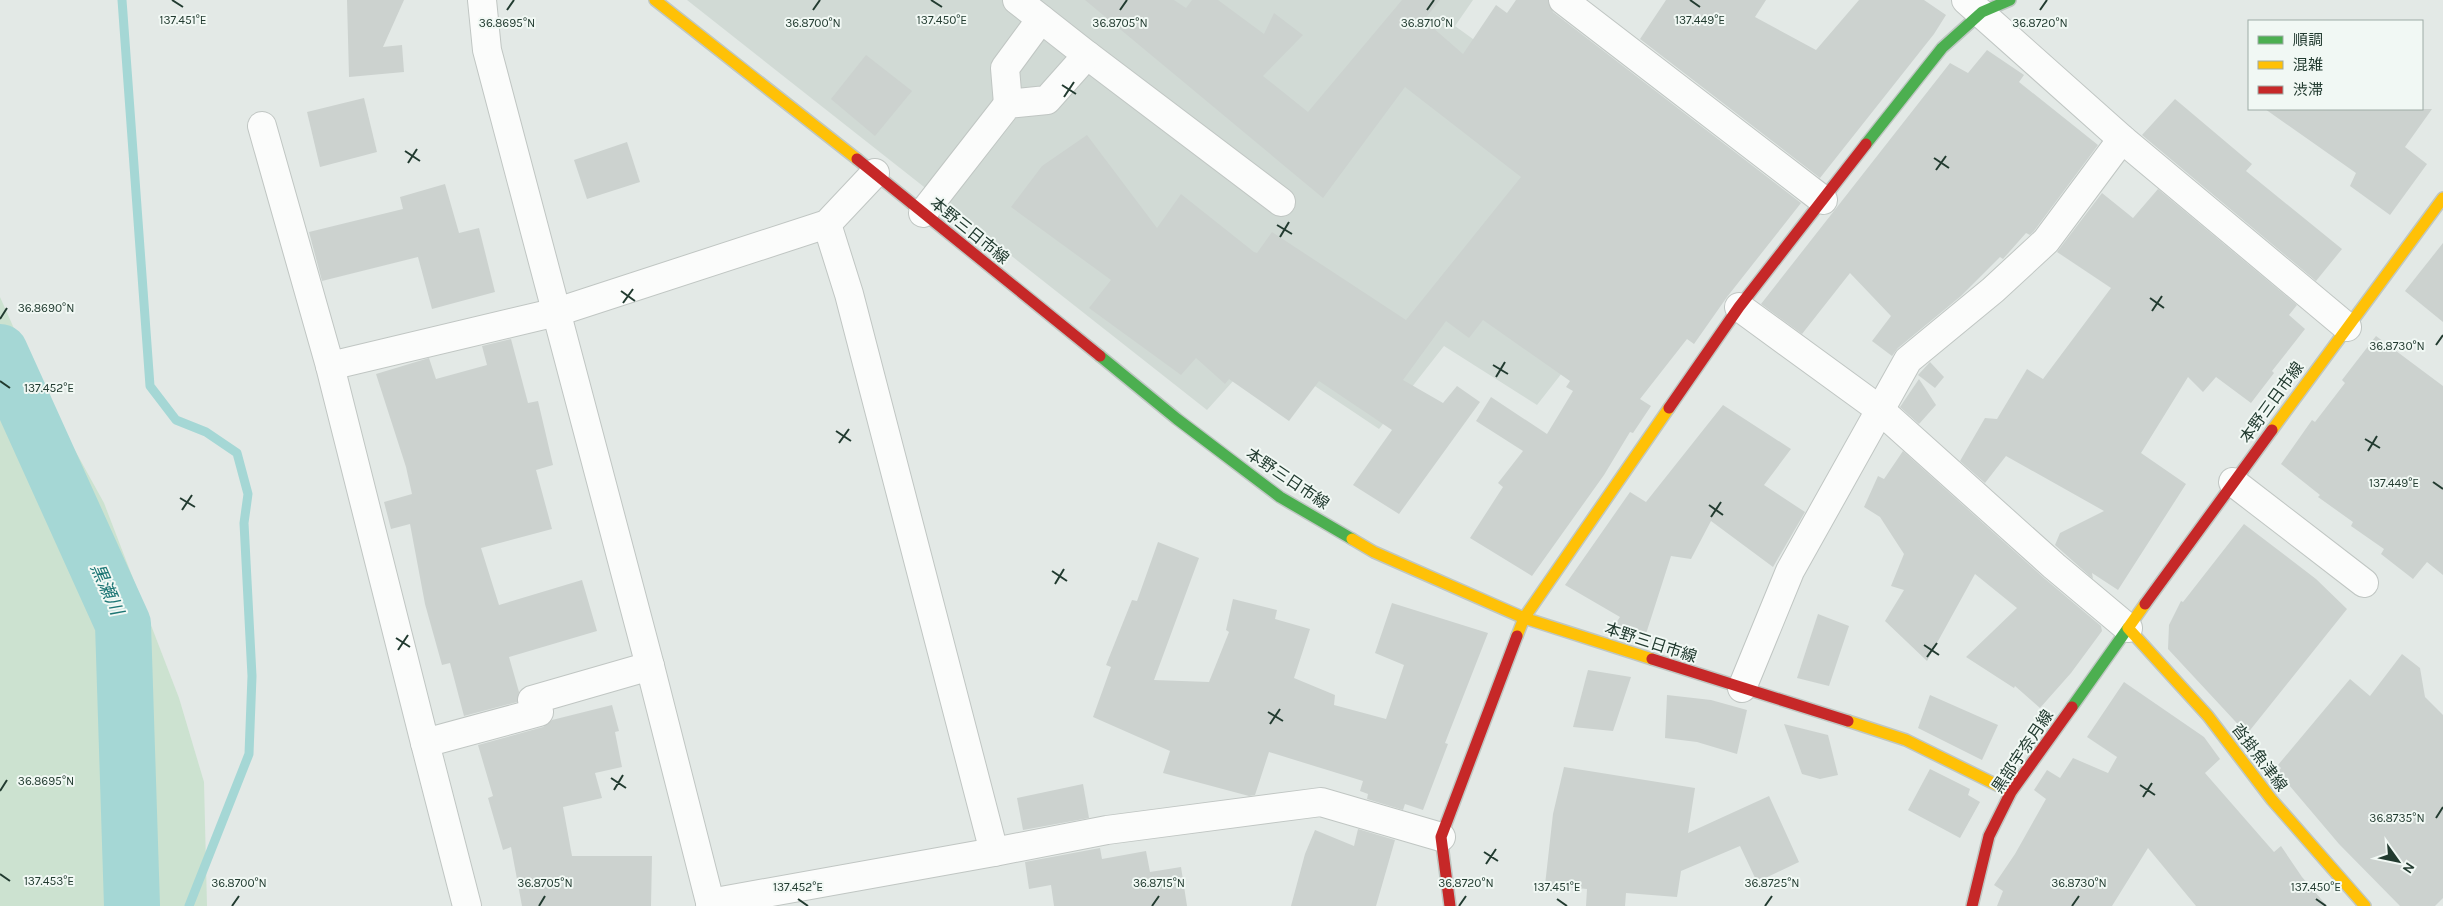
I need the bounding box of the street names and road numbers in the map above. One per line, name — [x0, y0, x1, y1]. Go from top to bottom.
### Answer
street label: 本野三日市線 — [926, 193, 1013, 268]
street label: 本野三日市線 — [2236, 358, 2307, 447]
street label: 本野三日市線 — [1243, 444, 1333, 513]
street label: 本野三日市線 — [1602, 619, 1699, 666]
street label: 黒部宇奈月線 — [1988, 706, 2057, 796]
street label: 沓掛魚津線 — [2228, 720, 2291, 795]

